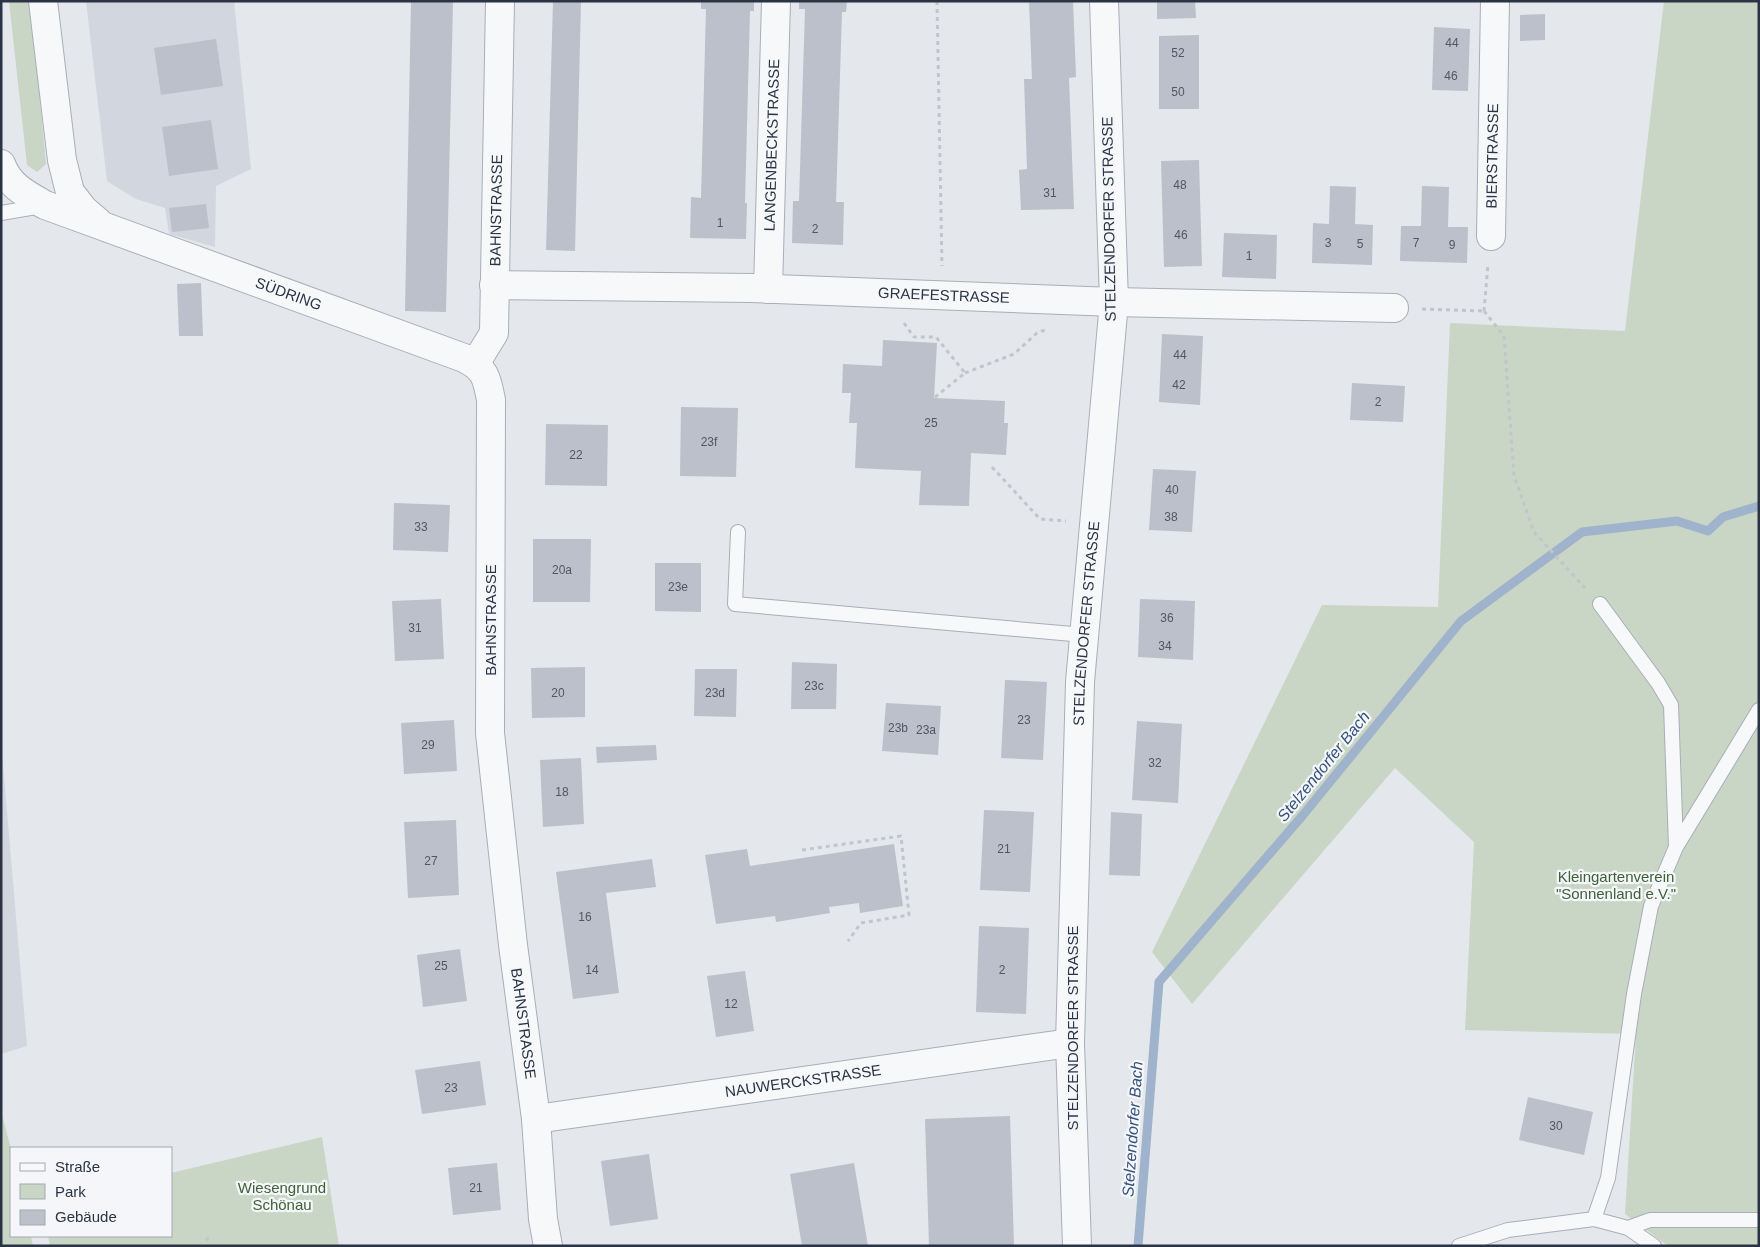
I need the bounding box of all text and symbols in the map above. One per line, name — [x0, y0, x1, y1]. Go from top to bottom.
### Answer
house number: 44 — [1445, 36, 1459, 50]
house number: 52 — [1171, 46, 1185, 60]
street label: LANGENBECKSTRASSE — [761, 58, 782, 232]
house number: 46 — [1444, 69, 1458, 83]
house number: 50 — [1171, 85, 1185, 99]
street label: BIERSTRASSE — [1482, 103, 1501, 209]
street label: STELZENDORFER STRASSE — [1098, 116, 1119, 322]
street label: BAHNSTRASSE — [486, 154, 505, 266]
house number: 48 — [1173, 178, 1187, 192]
house number: 31 — [1043, 186, 1057, 200]
house number: 1 — [717, 216, 724, 230]
house number: 2 — [812, 222, 819, 236]
house number: 46 — [1174, 228, 1188, 242]
house number: 3 — [1325, 236, 1332, 250]
house number: 7 — [1413, 236, 1420, 250]
house number: 5 — [1357, 237, 1364, 251]
house number: 9 — [1449, 238, 1456, 252]
house number: 1 — [1246, 249, 1253, 263]
street label: SÜDRING — [253, 274, 324, 313]
street label: GRAEFESTRASSE — [878, 284, 1010, 306]
house number: 44 — [1173, 348, 1187, 362]
house number: 42 — [1172, 378, 1186, 392]
house number: 2 — [1375, 395, 1382, 409]
house number: 25 — [924, 416, 938, 430]
house number: 23f — [701, 435, 718, 449]
house number: 22 — [569, 448, 583, 462]
house number: 40 — [1165, 483, 1179, 497]
house number: 38 — [1164, 510, 1178, 524]
house number: 33 — [414, 520, 428, 534]
street label: STELZENDORFER STRASSE — [1070, 520, 1102, 726]
house number: 20a — [552, 563, 572, 577]
street label: BAHNSTRASSE — [482, 564, 499, 676]
house number: 23e — [668, 580, 688, 594]
house number: 36 — [1160, 611, 1174, 625]
house number: 31 — [408, 621, 422, 635]
house number: 34 — [1158, 639, 1172, 653]
house number: 23c — [804, 679, 824, 693]
house number: 20 — [551, 686, 565, 700]
house number: 23d — [705, 686, 725, 700]
water label: Stelzendorfer Bach — [1274, 708, 1373, 825]
house number: 23 — [1017, 713, 1031, 727]
house number: 23b — [888, 721, 908, 735]
house number: 23a — [916, 723, 936, 737]
house number: 29 — [421, 738, 435, 752]
house number: 32 — [1148, 756, 1162, 770]
house number: 18 — [555, 785, 569, 799]
house number: 21 — [997, 842, 1011, 856]
house number: 27 — [424, 854, 438, 868]
park label: Kleingartenverein "Sonnenland e.V." — [1556, 868, 1676, 902]
house number: 16 — [578, 910, 592, 924]
street label: STELZENDORFER STRASSE — [1064, 925, 1081, 1131]
house number: 25 — [434, 959, 448, 973]
house number: 14 — [585, 963, 599, 977]
house number: 2 — [999, 963, 1006, 977]
street label: BAHNSTRASSE — [508, 967, 540, 1080]
house number: 12 — [724, 997, 738, 1011]
water label: Stelzendorfer Bach — [1119, 1060, 1146, 1198]
street label: NAUWERCKSTRASSE — [724, 1061, 882, 1100]
house number: 23 — [444, 1081, 458, 1095]
house number: 30 — [1549, 1119, 1563, 1133]
legend — [10, 1147, 172, 1237]
text: Straße — [55, 1158, 100, 1175]
park label: Wiesengrund Schönau — [238, 1179, 326, 1213]
house number: 21 — [469, 1181, 483, 1195]
text: Park — [55, 1183, 86, 1200]
text: Gebäude — [55, 1208, 117, 1225]

